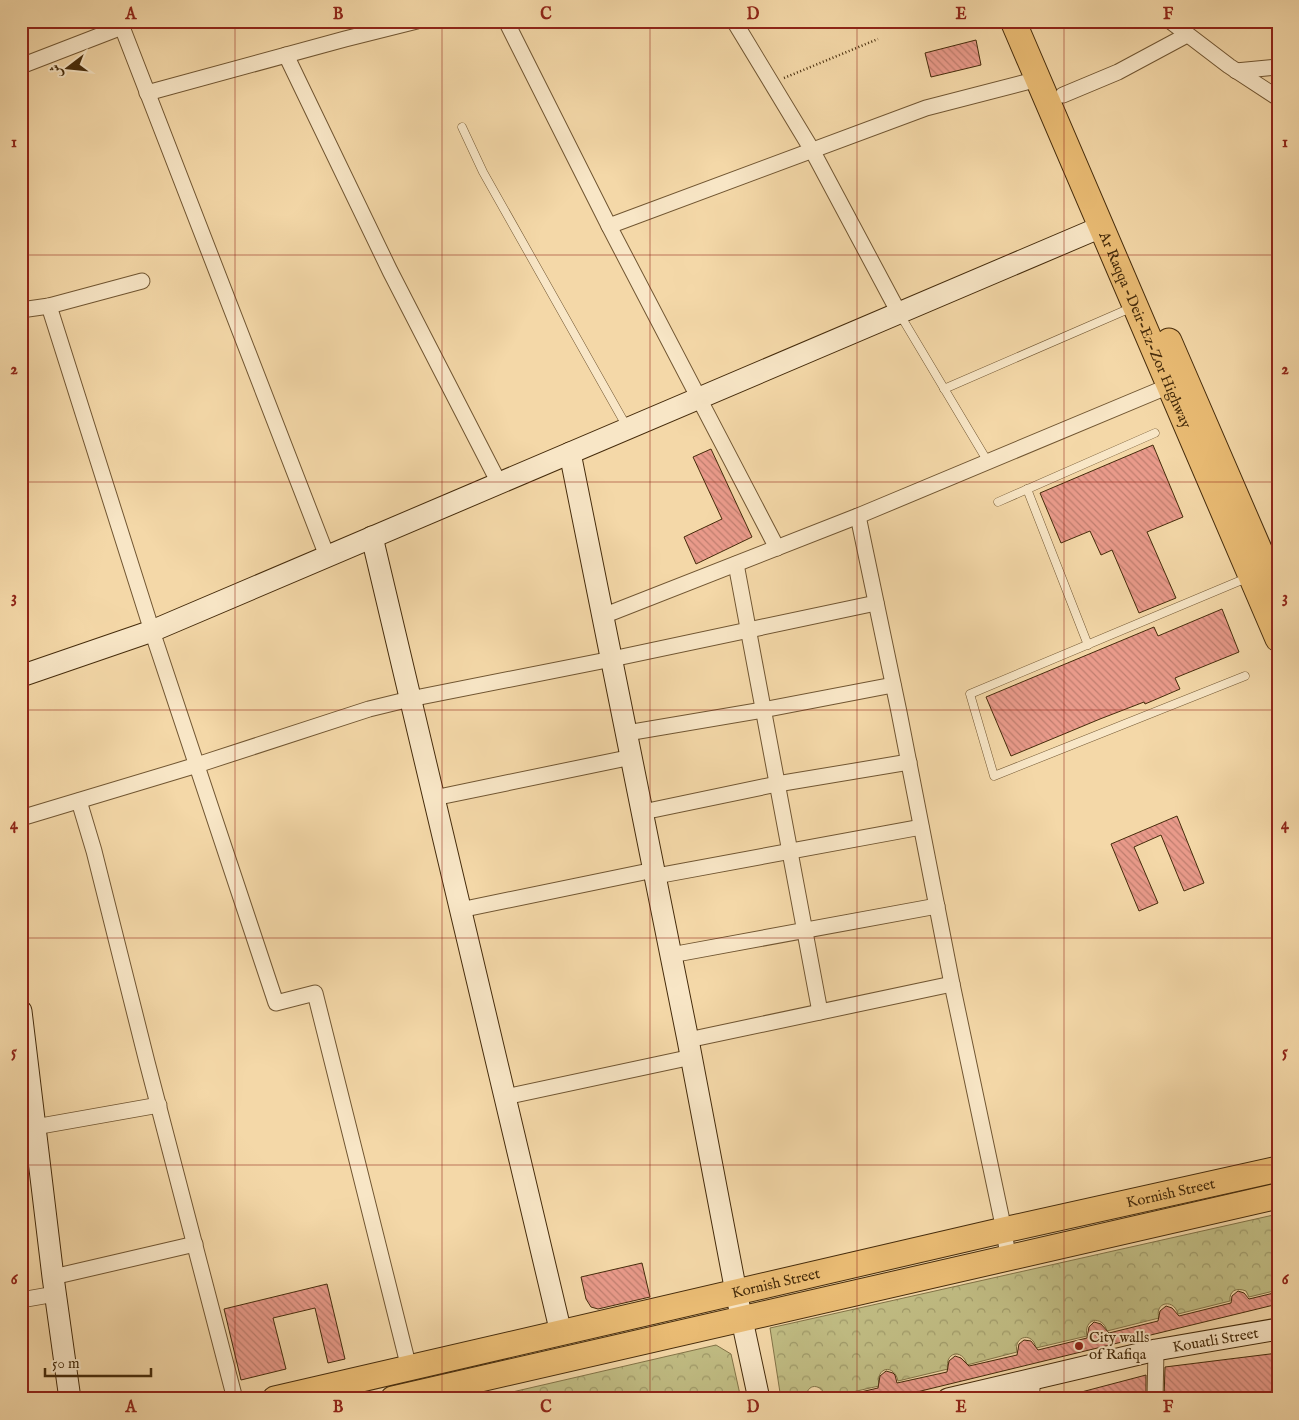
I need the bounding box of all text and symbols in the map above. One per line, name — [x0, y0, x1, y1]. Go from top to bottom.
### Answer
text: A — [125, 5, 138, 25]
text: B — [333, 5, 344, 25]
text: C — [540, 5, 552, 25]
text: D — [747, 5, 760, 25]
text: E — [955, 5, 967, 25]
text: F — [1163, 5, 1174, 25]
north arrow — [42, 42, 92, 92]
text: ش — [46, 62, 67, 80]
text: 1 — [11, 133, 17, 153]
text: 1 — [1282, 133, 1288, 153]
street label: Ar Raqqa -Deir-Ez-Zor Highway — [1094, 228, 1196, 432]
text: 2 — [10, 360, 18, 380]
text: 2 — [1281, 360, 1289, 380]
text: 3 — [11, 588, 17, 608]
text: 3 — [1282, 588, 1288, 608]
text: 4 — [10, 815, 19, 835]
text: 4 — [1281, 815, 1290, 835]
text: 5 — [11, 1043, 17, 1063]
text: 5 — [1282, 1043, 1288, 1063]
street label: Kornish Street — [1125, 1174, 1217, 1212]
street label: Kornish Street — [730, 1264, 822, 1303]
text: 6 — [11, 1270, 19, 1290]
text: 6 — [1282, 1270, 1290, 1290]
street label: Kouatli Street — [1171, 1324, 1260, 1357]
place label: City walls of Rafiqa — [1089, 1328, 1149, 1364]
marker: City walls of Rafiqa — [1073, 1340, 1085, 1352]
scale bar — [45, 1345, 151, 1377]
text: 50 m — [52, 1354, 80, 1373]
text: A — [125, 1398, 138, 1418]
text: B — [333, 1398, 344, 1418]
text: C — [540, 1398, 552, 1418]
text: D — [747, 1398, 760, 1418]
text: E — [955, 1398, 967, 1418]
text: F — [1163, 1398, 1174, 1418]

